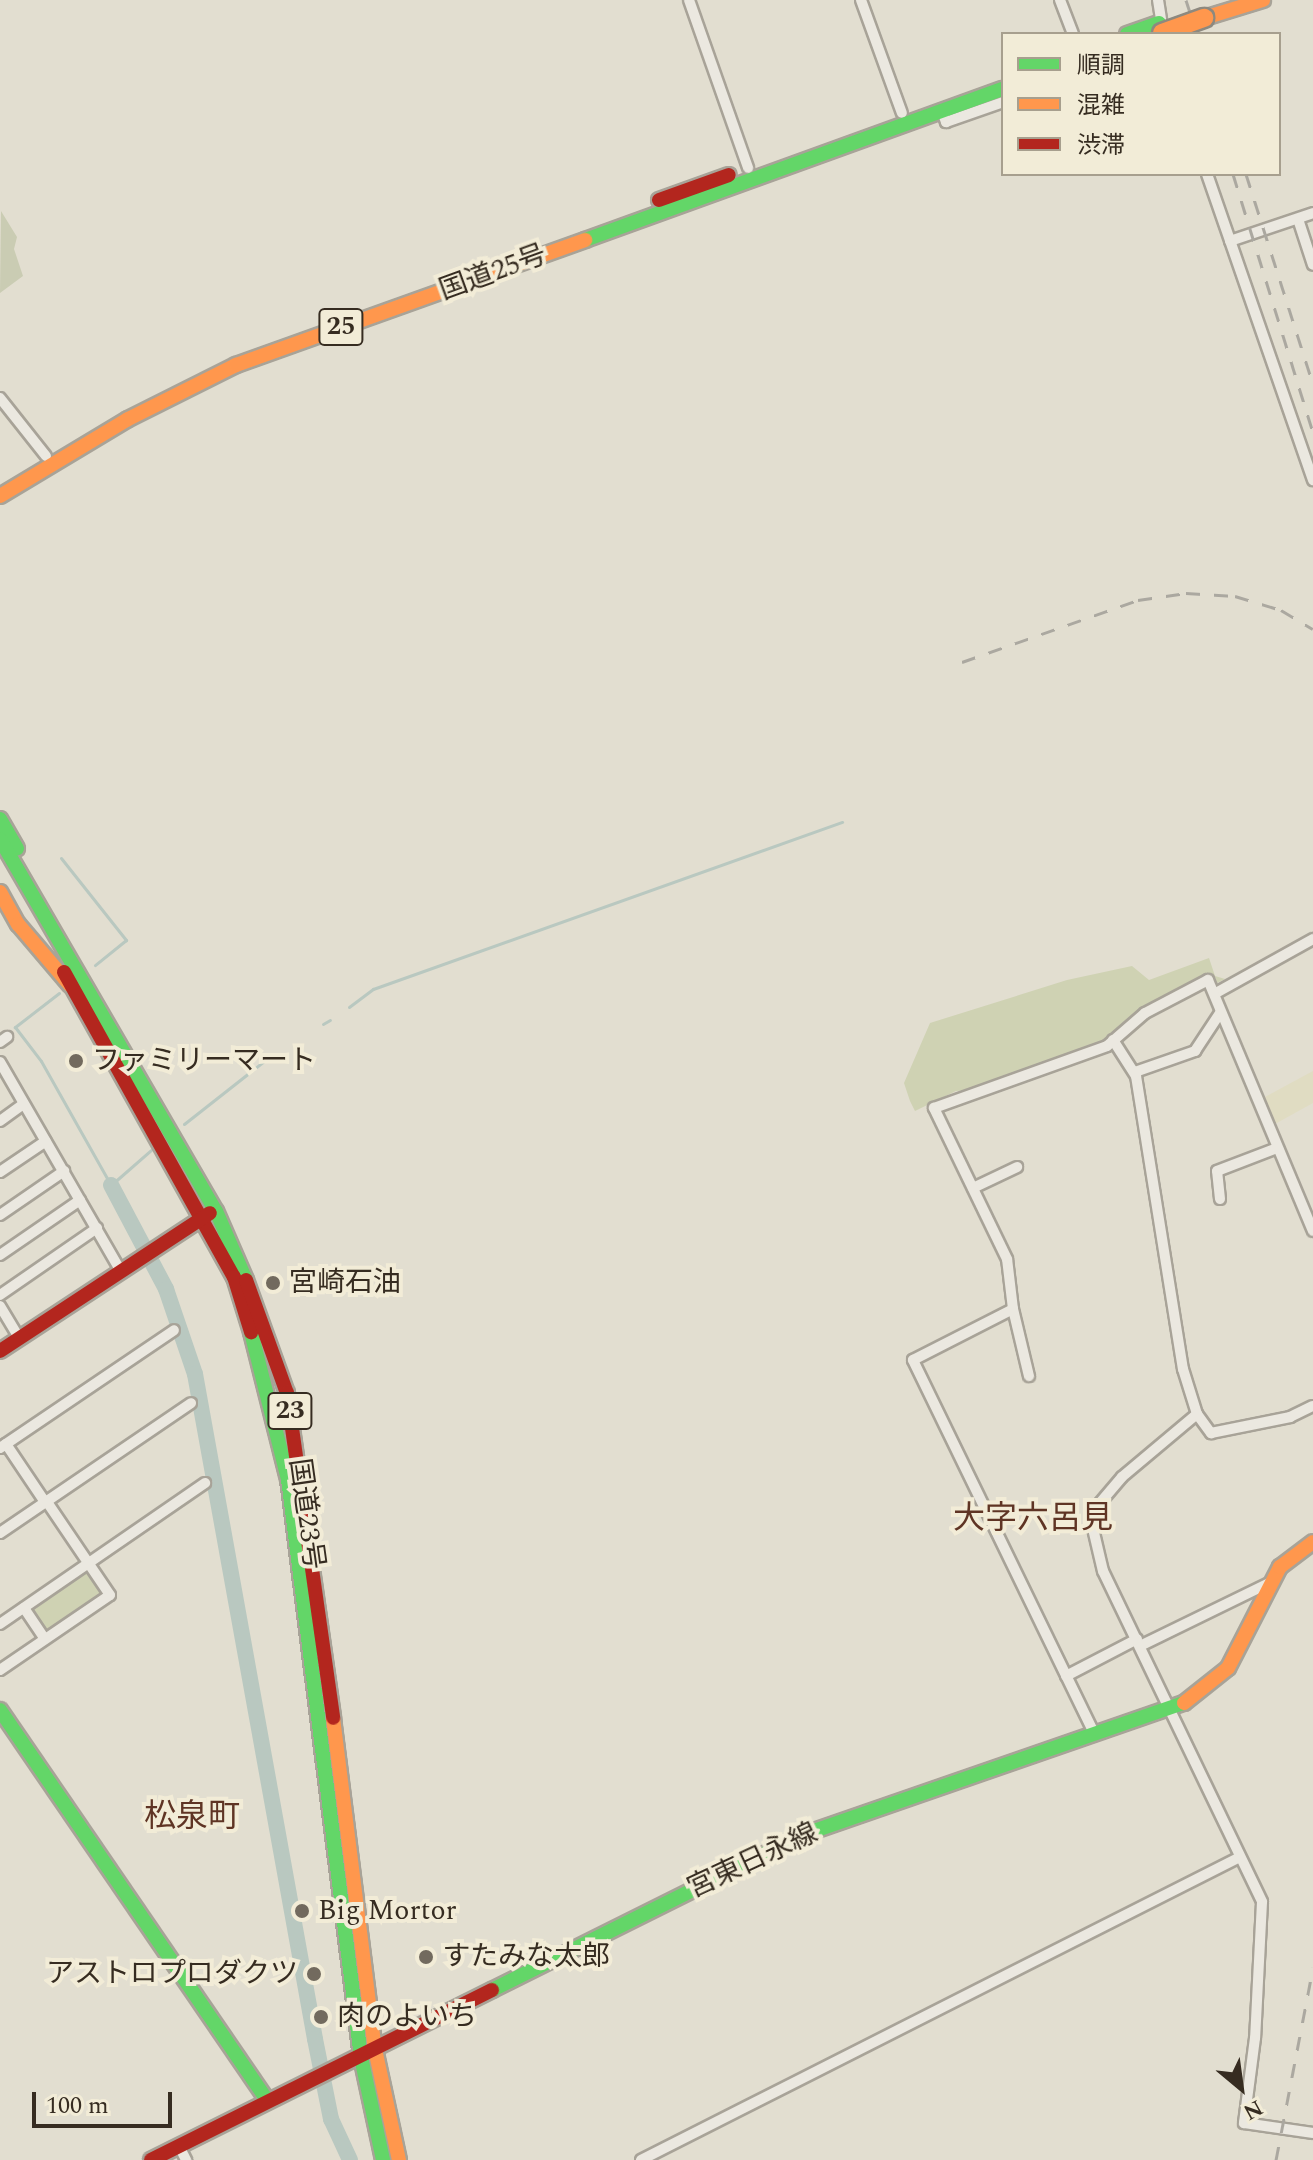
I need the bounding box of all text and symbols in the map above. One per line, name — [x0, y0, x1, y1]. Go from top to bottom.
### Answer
legend — [1001, 32, 1281, 176]
text: 順調 — [1077, 48, 1125, 84]
text: 混雑 — [1077, 88, 1125, 124]
text: 渋滞 — [1077, 128, 1125, 164]
street label: 国道25号 — [435, 238, 551, 308]
road number: 25 — [317, 305, 365, 349]
place label: ファミリーマート — [92, 1044, 316, 1078]
marker: ファミリーマート — [67, 1052, 85, 1070]
place label: 宮崎石油 — [289, 1266, 401, 1300]
marker: 宮崎石油 — [264, 1274, 282, 1292]
road number: 23 — [266, 1389, 314, 1433]
street label: 国道23号 — [282, 1456, 330, 1572]
district label: 大字六呂見 — [953, 1500, 1113, 1538]
district label: 松泉町 — [144, 1798, 240, 1836]
street label: 宮東日永線 — [682, 1816, 824, 1906]
place label: Big Mortor — [318, 1894, 457, 1928]
marker: Big Mortor — [293, 1902, 311, 1920]
place label: すたみな太郎 — [442, 1940, 610, 1974]
marker: すたみな太郎 — [417, 1948, 435, 1966]
place label: アストロプロダクツ — [46, 1957, 298, 1991]
marker: アストロプロダクツ — [305, 1965, 323, 1983]
place label: 肉のよいち — [337, 2000, 477, 2034]
marker: 肉のよいち — [312, 2008, 330, 2026]
north arrow — [1201, 2048, 1281, 2128]
scale bar — [36, 2076, 176, 2126]
text: 100 m — [46, 2088, 109, 2124]
text: N — [1237, 2091, 1269, 2128]

